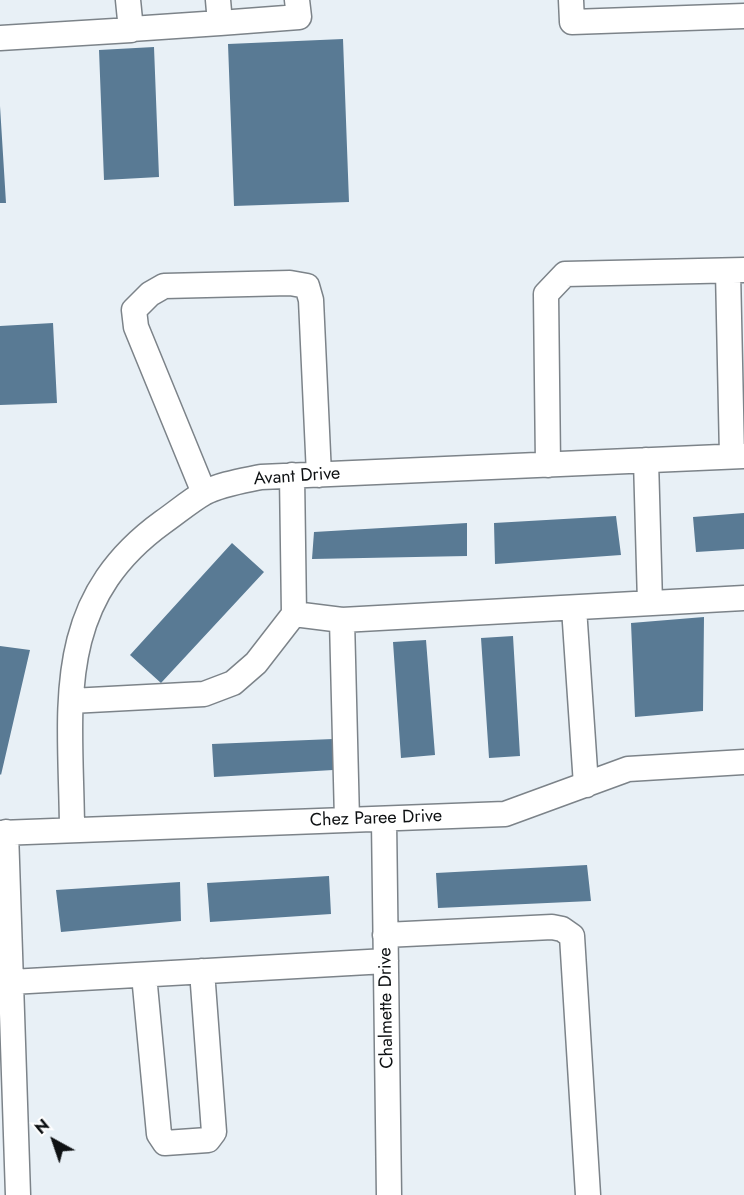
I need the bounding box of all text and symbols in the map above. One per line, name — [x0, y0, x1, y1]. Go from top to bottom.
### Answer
street label: Avant Drive — [253, 463, 341, 491]
street label: Chez Paree Drive — [310, 806, 442, 832]
street label: Chalmette Drive — [375, 947, 399, 1069]
north arrow — [24, 1111, 84, 1171]
text: N — [30, 1114, 54, 1140]

